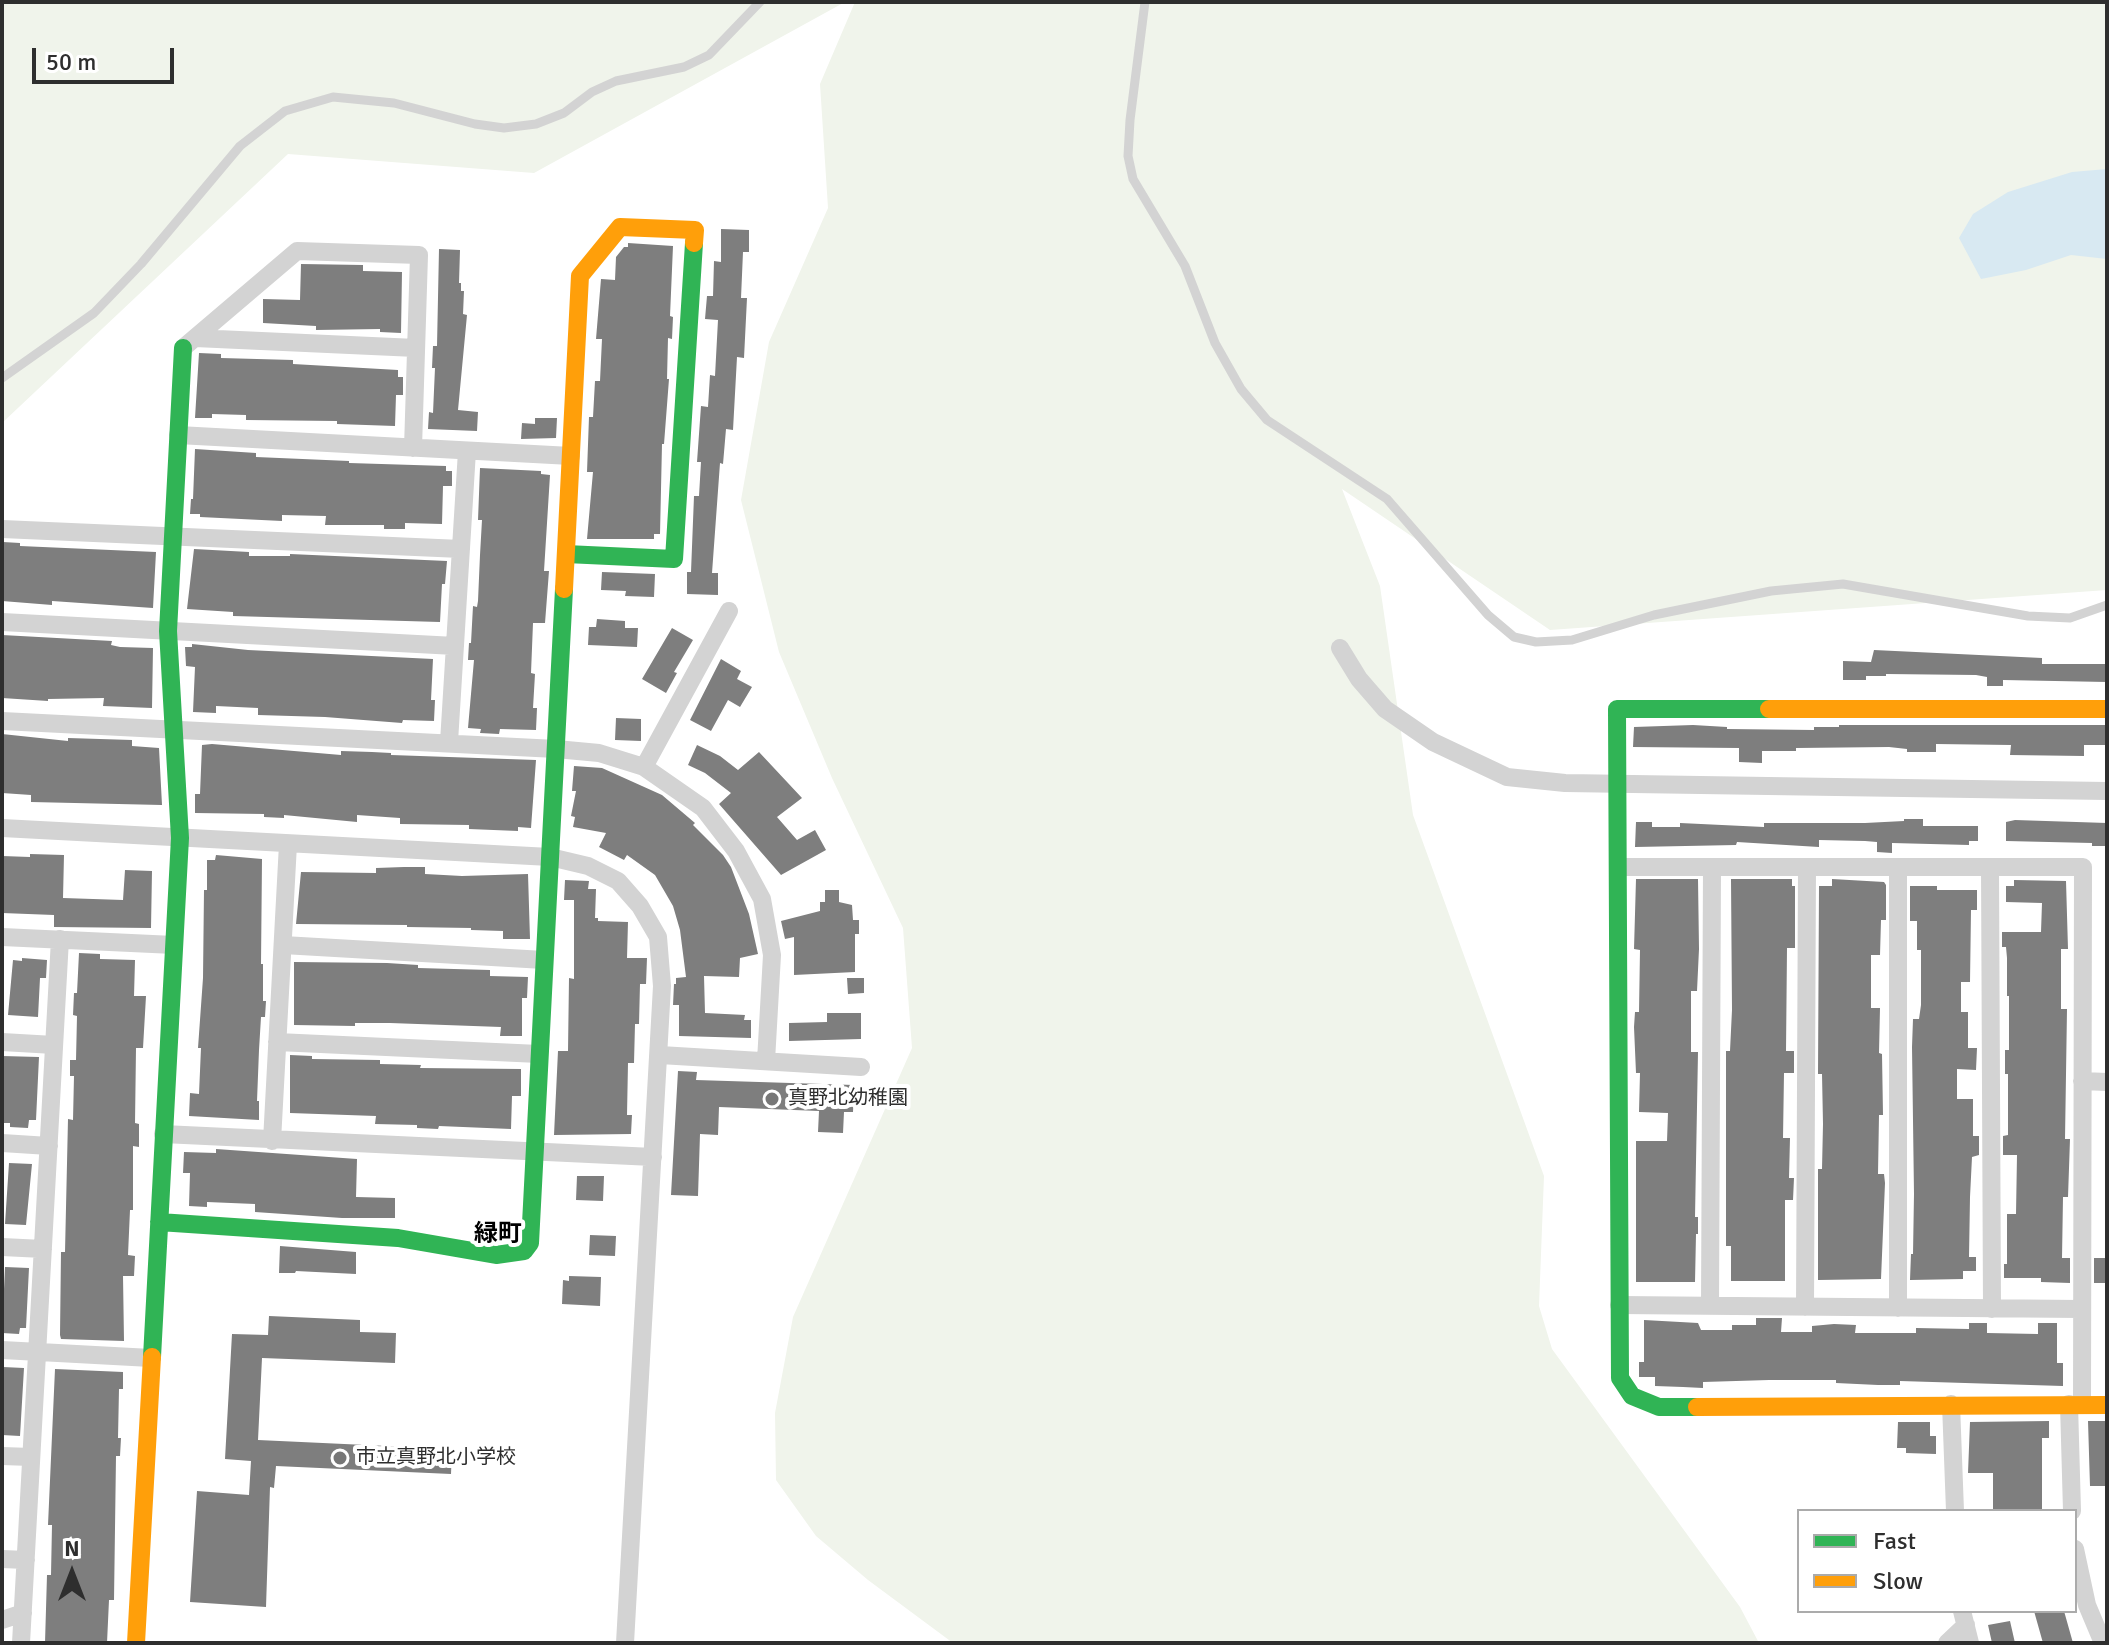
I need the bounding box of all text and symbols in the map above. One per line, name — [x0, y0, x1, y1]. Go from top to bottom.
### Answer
scale bar — [36, 32, 178, 82]
text: 50 m — [46, 47, 96, 77]
place label: 真野北幼稚園 — [788, 1087, 908, 1111]
marker: 真野北幼稚園 — [763, 1090, 781, 1108]
district label: 緑町 — [474, 1221, 522, 1249]
place label: 市立真野北小学校 — [356, 1446, 516, 1470]
marker: 市立真野北小学校 — [331, 1449, 349, 1467]
legend — [1797, 1509, 2077, 1613]
text: Fast — [1873, 1526, 1916, 1556]
north arrow — [32, 1533, 112, 1613]
text: N — [64, 1535, 80, 1562]
text: Slow — [1873, 1566, 1923, 1596]

